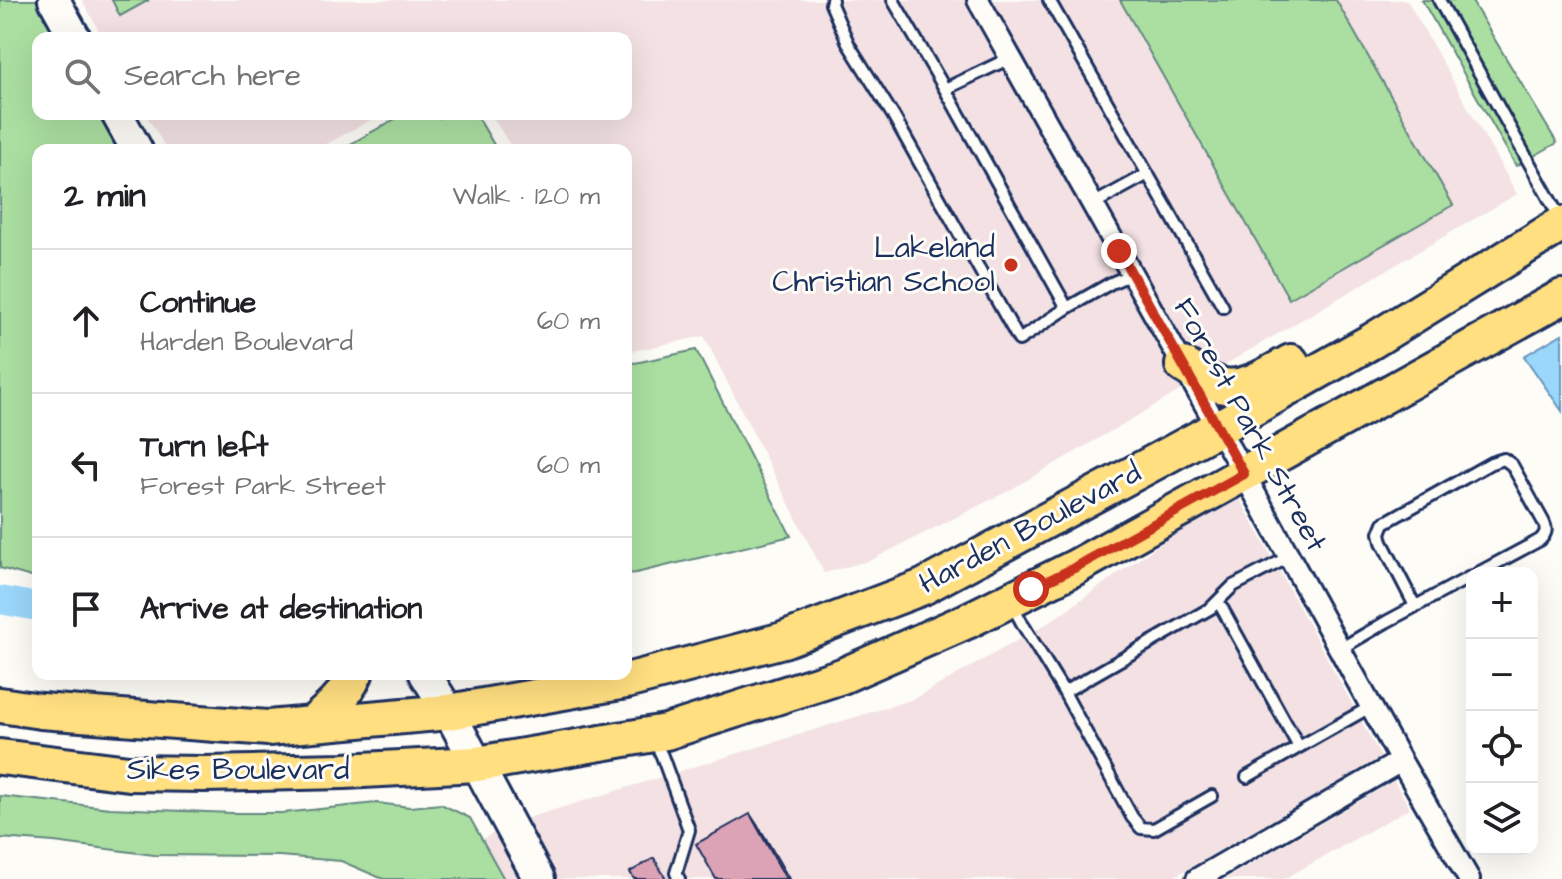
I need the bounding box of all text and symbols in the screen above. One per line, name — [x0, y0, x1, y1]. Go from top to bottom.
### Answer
search box — [32, 32, 632, 120]
icon: search — [60, 54, 104, 98]
text: Search here — [124, 55, 301, 97]
text: 2 min — [64, 172, 146, 220]
text: Walk · 120 m — [453, 178, 600, 214]
place label: Lakeland Christian School — [772, 227, 995, 303]
route end — [1101, 233, 1137, 269]
marker: Lakeland Christian School — [1002, 256, 1020, 274]
text: Continue — [140, 282, 256, 324]
street label: Forest Park Street — [1163, 291, 1337, 559]
icon: ahead — [64, 299, 108, 343]
text: 60 m — [537, 303, 600, 339]
text: Harden Boulevard — [140, 324, 353, 360]
text: Turn left — [140, 426, 268, 468]
icon: left — [64, 443, 108, 487]
text: 60 m — [537, 447, 600, 483]
street label: Harden Boulevard — [912, 452, 1148, 604]
text: Forest Park Street — [140, 468, 386, 504]
map controls — [1466, 567, 1538, 855]
button: + — [1466, 567, 1538, 639]
route start — [1013, 571, 1049, 607]
icon: arrive — [64, 587, 108, 631]
text: Arrive at destination — [140, 588, 422, 630]
button: − — [1466, 639, 1538, 711]
button: locate — [1466, 711, 1538, 783]
street label: Sikes Boulevard — [127, 749, 349, 791]
button: layers — [1466, 783, 1538, 855]

